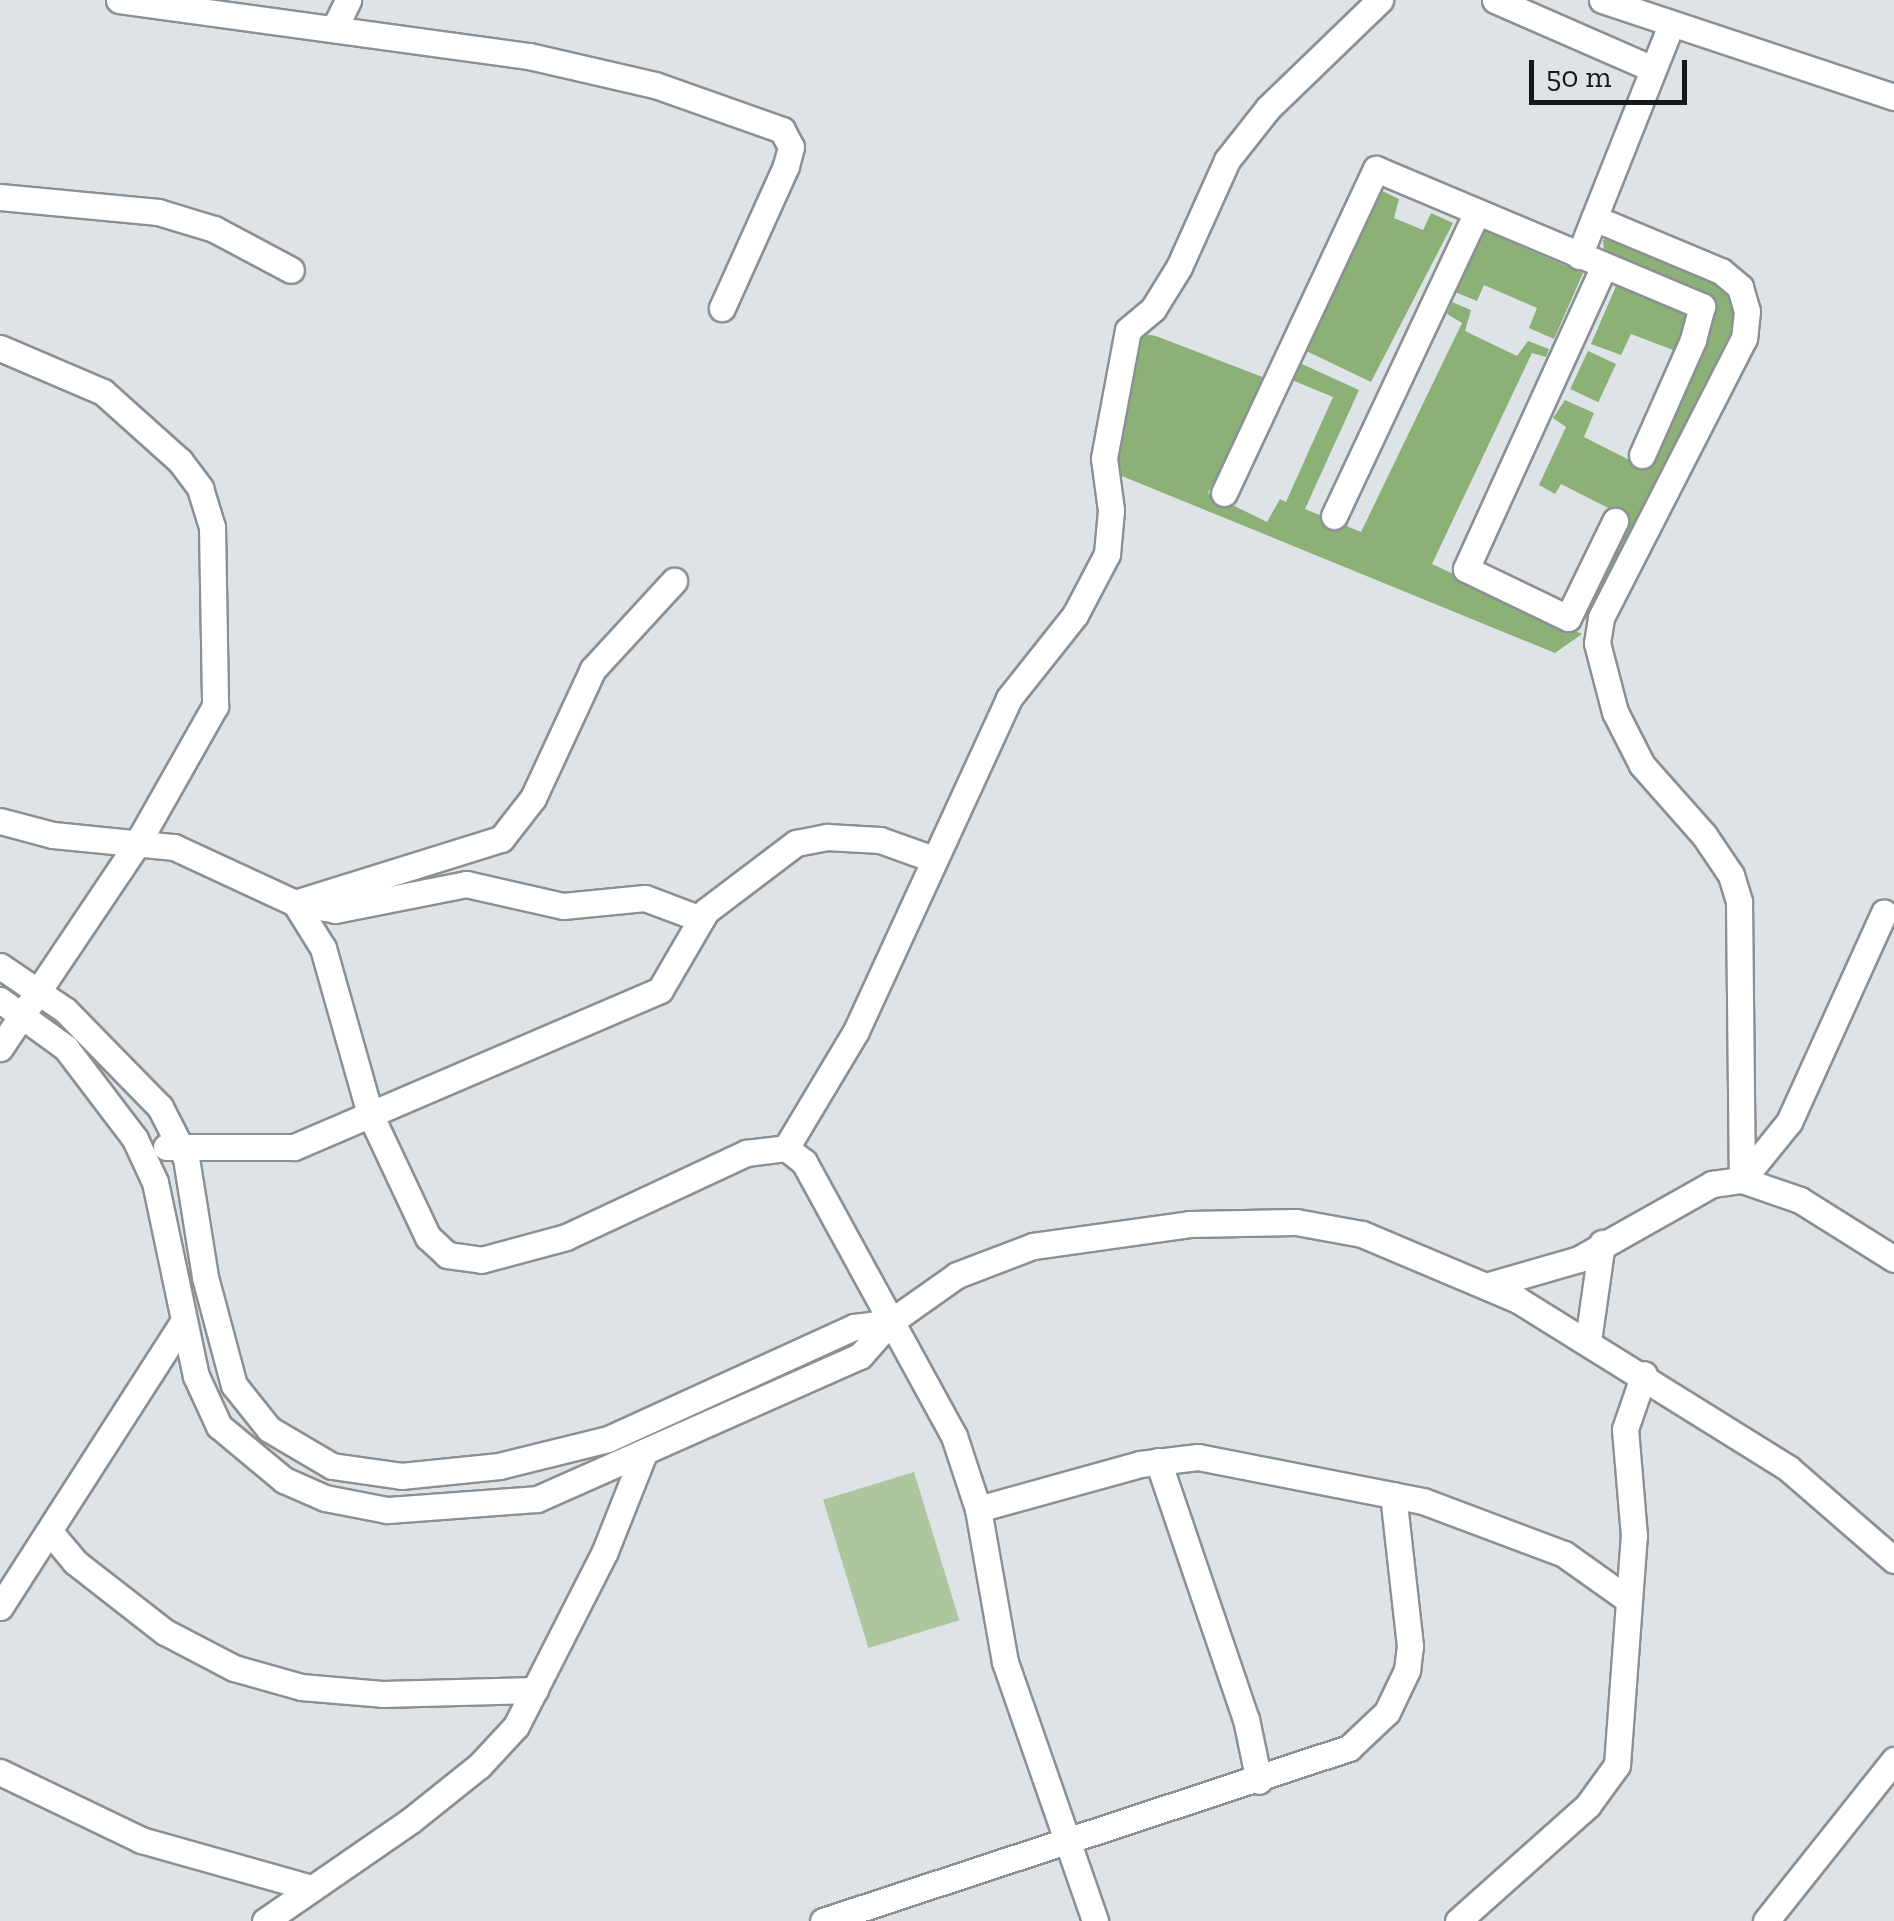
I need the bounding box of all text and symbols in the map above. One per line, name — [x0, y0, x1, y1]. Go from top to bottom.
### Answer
scale bar — [1534, 40, 1692, 102]
text: 50 m — [1546, 59, 1611, 95]

